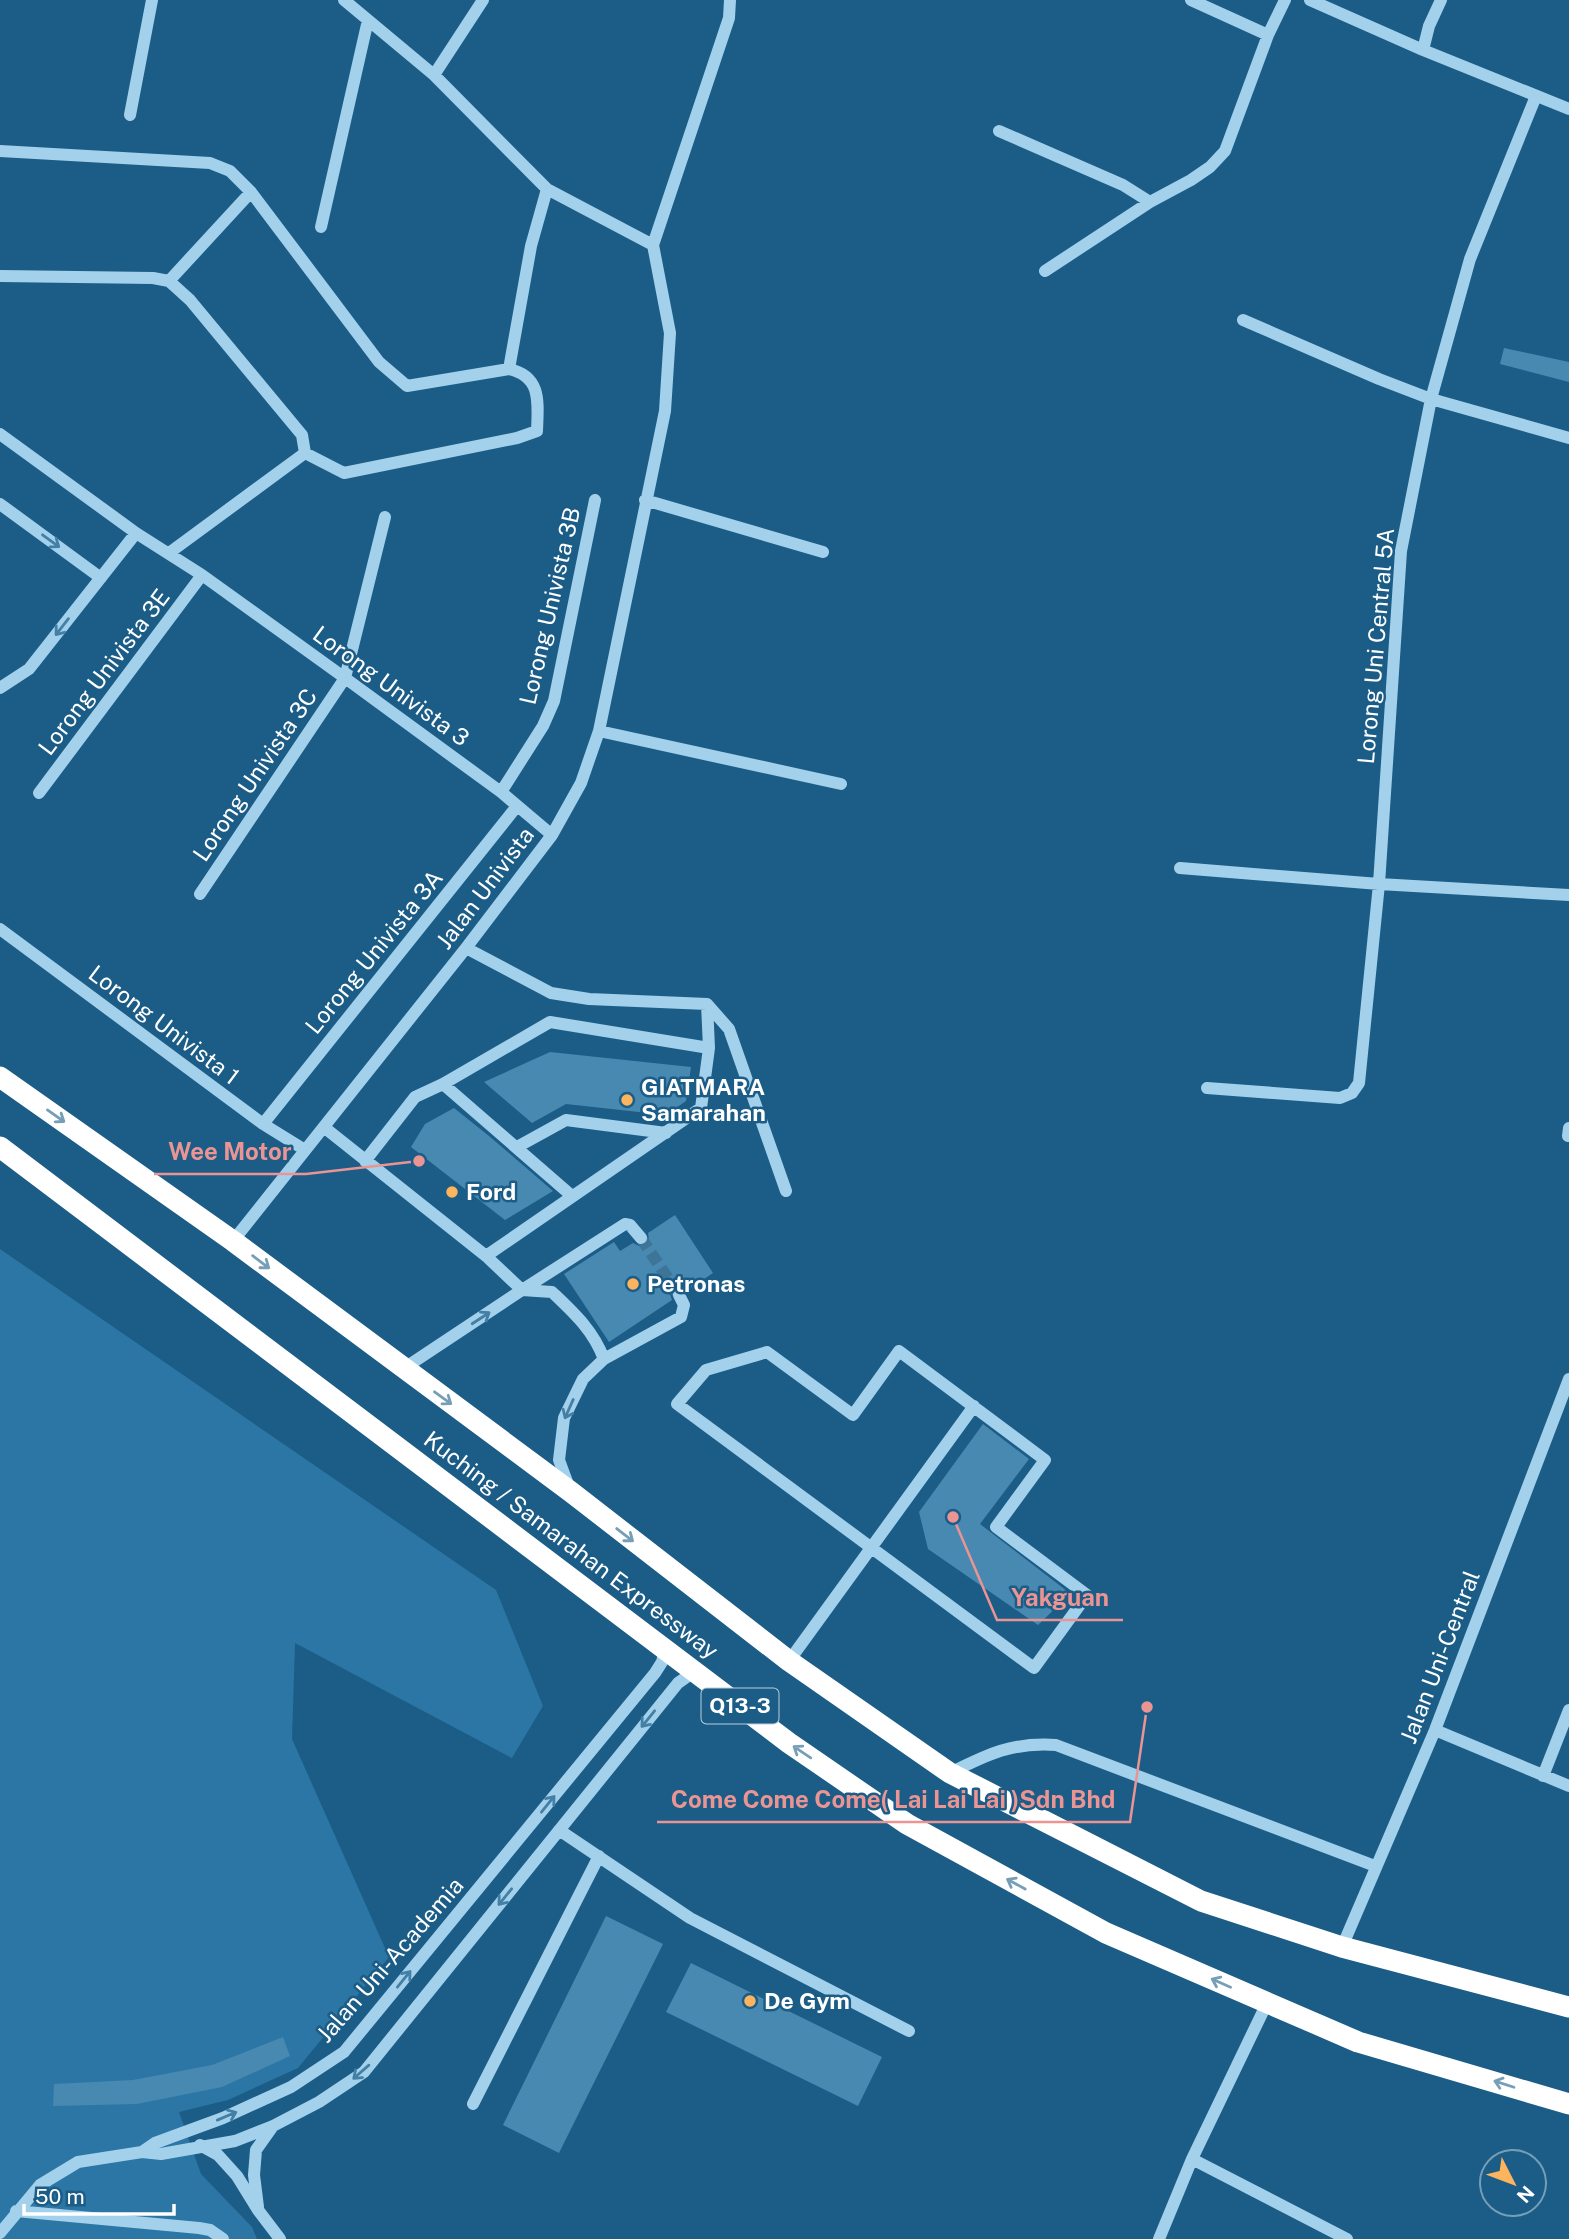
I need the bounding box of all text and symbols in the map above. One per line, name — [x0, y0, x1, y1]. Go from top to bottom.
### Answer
street label: Lorong Univista 3B — [514, 505, 585, 707]
street label: Lorong Uni Central 5A — [1352, 527, 1399, 765]
one-way arrow — [41, 533, 60, 548]
street label: Lorong Univista 3E — [32, 584, 175, 760]
one-way arrow — [55, 618, 70, 636]
street label: Lorong Univista 3 — [308, 620, 475, 751]
street label: Lorong Univista 3C — [187, 683, 322, 866]
street label: Jalan Univista — [430, 821, 539, 954]
street label: Lorong Univista 3A — [299, 864, 448, 1039]
street label: Lorong Univista 1 — [84, 959, 245, 1090]
place label: GIATMARA Samarahan — [641, 1073, 766, 1126]
marker: GIATMARA Samarahan — [619, 1092, 635, 1108]
one-way arrow — [46, 1109, 65, 1123]
callout: Wee Motor — [154, 1129, 306, 1174]
text: Wee Motor — [168, 1137, 292, 1165]
place label: Ford — [466, 1178, 516, 1205]
marker: Ford — [444, 1184, 460, 1200]
one-way arrow — [251, 1255, 270, 1269]
place label: Petronas — [647, 1270, 745, 1297]
marker: Petronas — [625, 1276, 641, 1292]
one-way arrow — [470, 1310, 490, 1324]
one-way arrow — [433, 1391, 452, 1405]
one-way arrow — [562, 1397, 575, 1419]
street label: Kuching / Samarahan Expressway — [419, 1425, 724, 1664]
one-way arrow — [616, 1527, 634, 1542]
street label: Jalan Uni-Central — [1394, 1567, 1485, 1747]
callout: Yakguan — [997, 1575, 1123, 1620]
text: Yakguan — [1011, 1583, 1109, 1611]
road number: Q13-3 — [702, 1688, 778, 1724]
one-way arrow — [640, 1710, 656, 1728]
one-way arrow — [793, 1745, 812, 1759]
callout: Come Come Come( Lai Lai Lai )Sdn Bhd — [657, 1777, 1130, 1822]
text: Come Come Come( Lai Lai Lai )Sdn Bhd — [671, 1785, 1115, 1813]
one-way arrow — [540, 1795, 556, 1813]
street label: Jalan Uni-Academia — [311, 1872, 469, 2048]
one-way arrow — [1007, 1877, 1027, 1891]
one-way arrow — [498, 1887, 513, 1905]
one-way arrow — [396, 1971, 411, 1989]
one-way arrow — [1211, 1976, 1232, 1989]
place label: De Gym — [764, 1987, 850, 2014]
marker: De Gym — [742, 1993, 758, 2009]
one-way arrow — [353, 2064, 371, 2080]
one-way arrow — [1493, 2077, 1515, 2090]
one-way arrow — [216, 2109, 237, 2122]
north arrow — [1478, 2148, 1548, 2218]
scale bar — [24, 2172, 175, 2216]
text: N — [1512, 2181, 1539, 2207]
text: 50 m — [35, 2184, 85, 2209]

